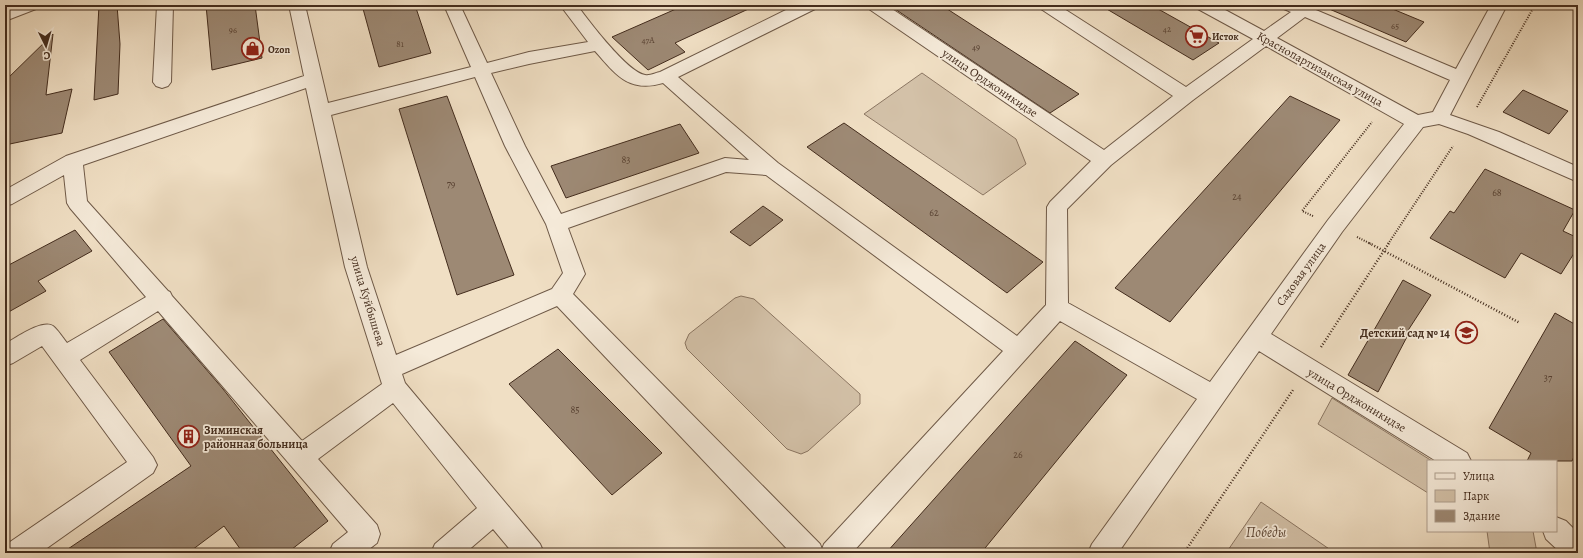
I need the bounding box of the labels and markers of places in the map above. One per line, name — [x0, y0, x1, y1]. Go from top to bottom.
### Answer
supermarket icon: Исток — [1183, 23, 1209, 49]
place label: Исток — [1212, 30, 1239, 43]
shop icon: Ozon — [240, 36, 266, 62]
place label: Ozon — [268, 43, 290, 56]
school or university icon: Детский сад № 14 — [1453, 320, 1479, 346]
place label: Детский сад № 14 — [1360, 325, 1450, 341]
place label: Зиминская районная больница — [204, 422, 308, 452]
building icon: Зиминская районная больница — [175, 424, 201, 450]

